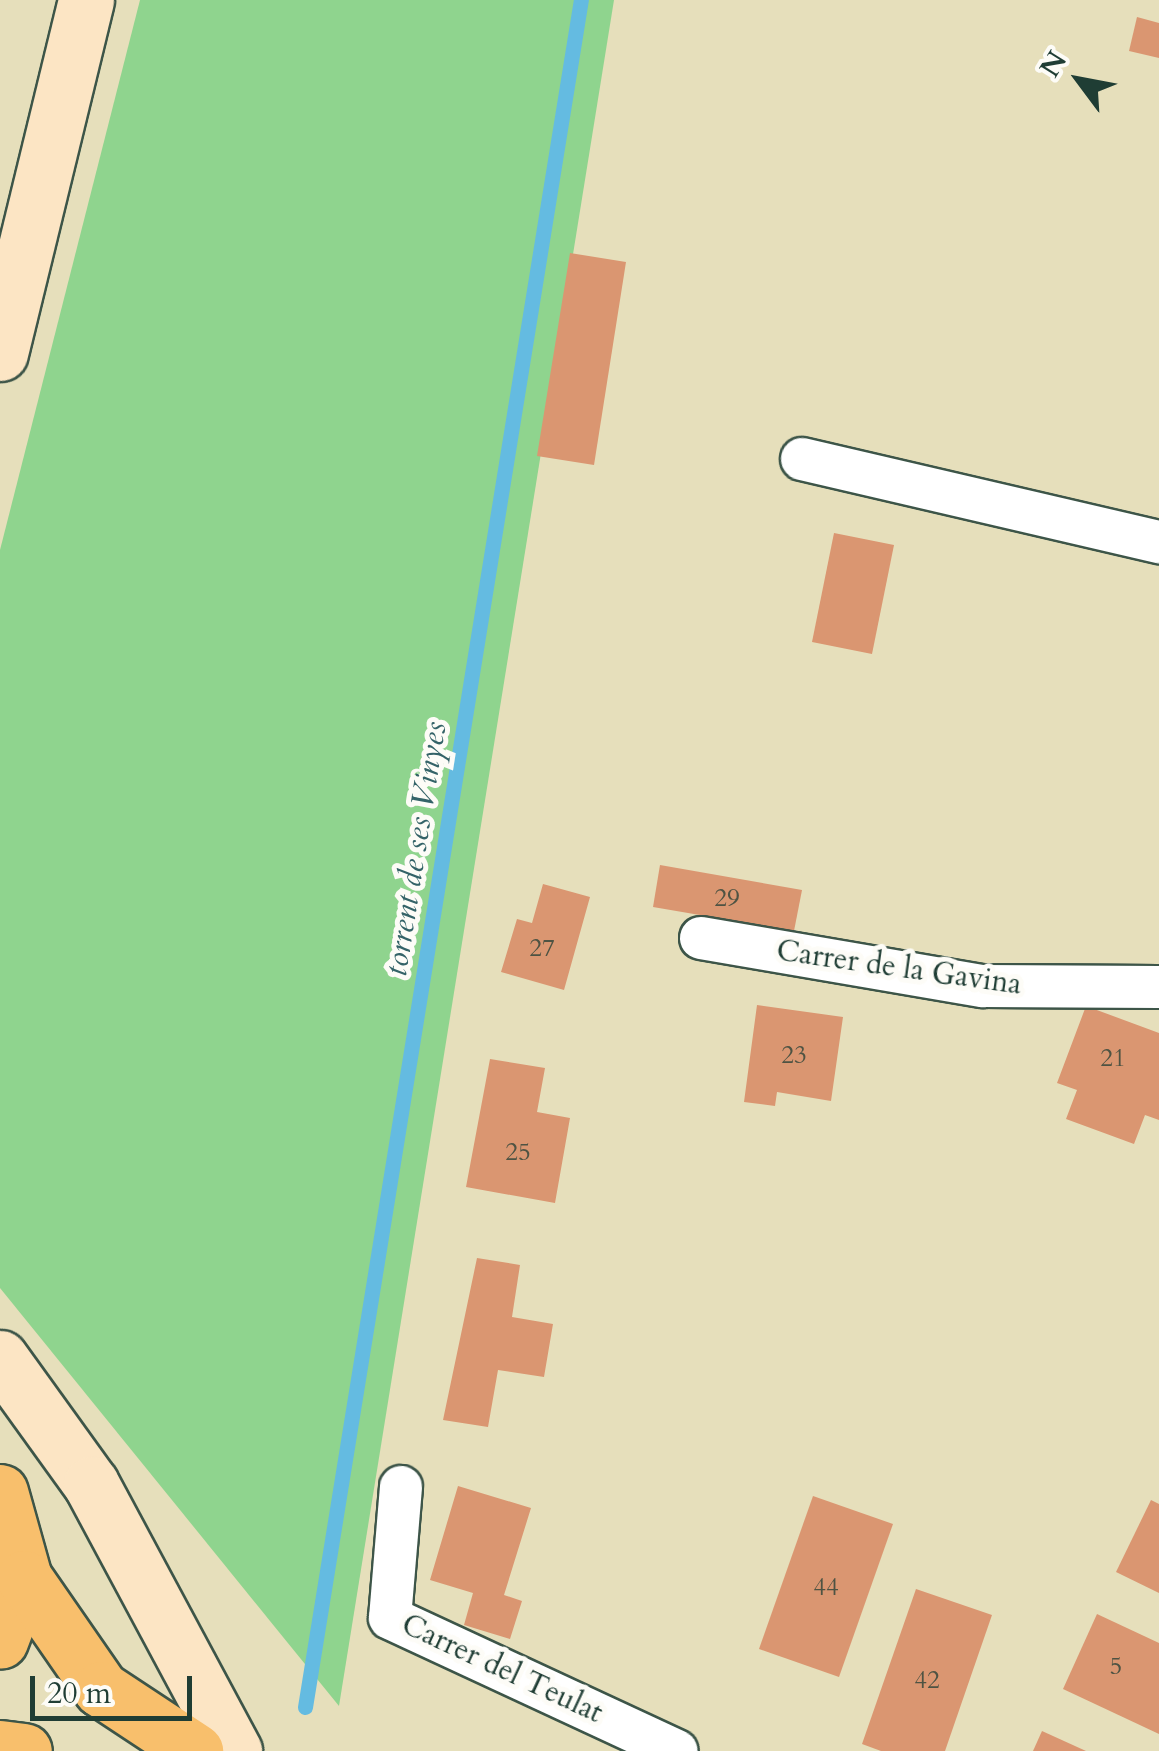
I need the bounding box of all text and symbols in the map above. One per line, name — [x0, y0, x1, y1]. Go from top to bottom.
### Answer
north arrow — [1029, 30, 1129, 130]
text: N — [1031, 44, 1076, 84]
water label: torrent de ses Vinyes — [377, 719, 455, 979]
house number: 29 — [714, 883, 740, 913]
house number: 27 — [529, 933, 555, 963]
street label: Carrer de la Gavina — [774, 933, 1024, 1003]
house number: 23 — [781, 1040, 807, 1070]
house number: 21 — [1100, 1043, 1126, 1073]
house number: 25 — [505, 1137, 531, 1167]
house number: 44 — [813, 1572, 839, 1602]
street label: Carrer del Teulat — [396, 1607, 608, 1731]
house number: 5 — [1110, 1651, 1122, 1681]
scale bar — [35, 1656, 198, 1718]
house number: 42 — [914, 1665, 940, 1695]
text: 20 m — [47, 1673, 111, 1714]

